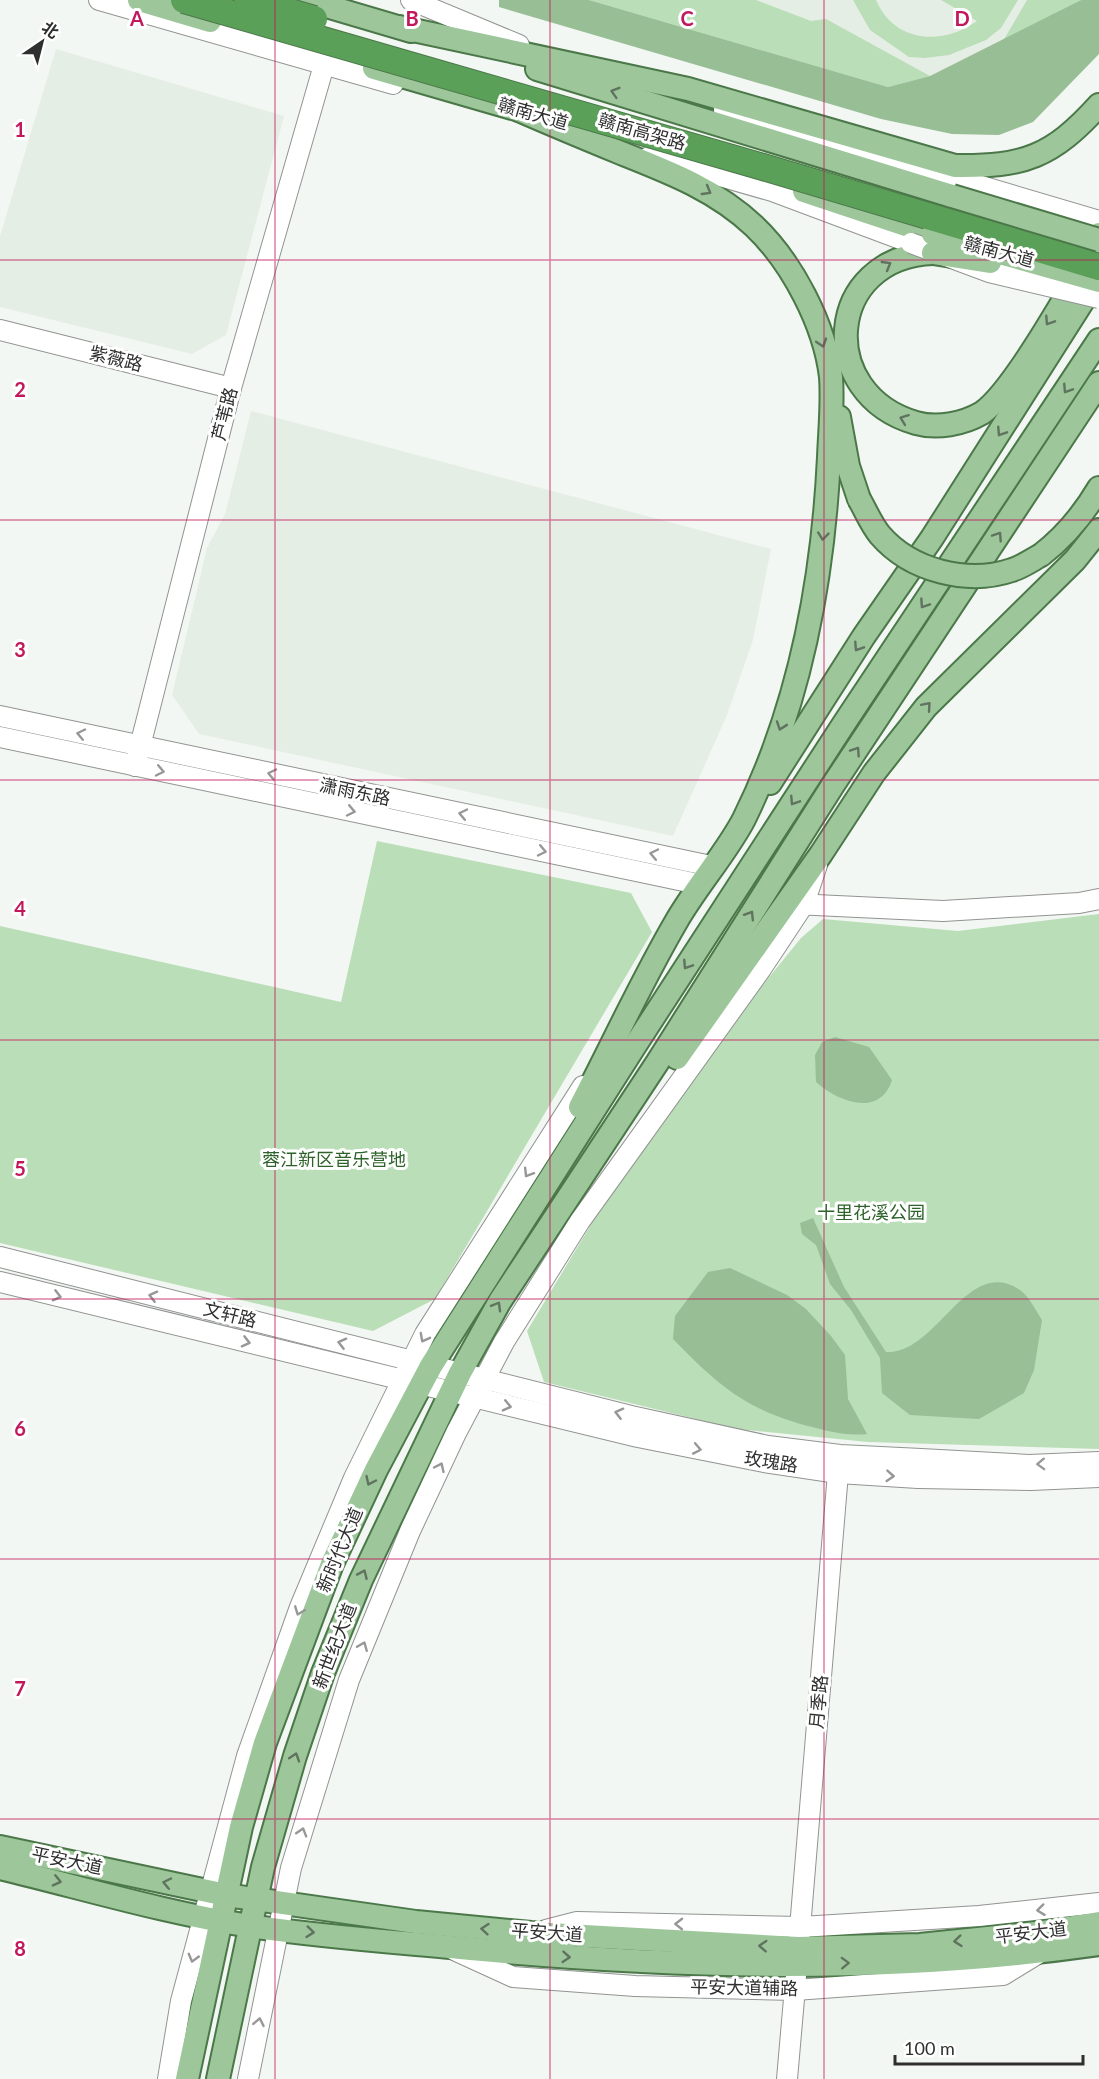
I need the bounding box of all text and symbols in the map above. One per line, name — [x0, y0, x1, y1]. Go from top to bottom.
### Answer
text: A — [129, 6, 144, 30]
text: B — [405, 6, 419, 30]
text: C — [680, 6, 694, 30]
text: D — [954, 6, 970, 30]
north arrow — [12, 12, 72, 72]
text: 北 — [39, 17, 63, 42]
one-way arrow — [610, 87, 621, 99]
street label: 赣南大道 — [496, 93, 571, 134]
street label: 赣南高架路 — [596, 108, 689, 154]
text: 1 — [14, 117, 26, 141]
one-way arrow — [701, 184, 712, 196]
street label: 赣南大道 — [962, 231, 1037, 271]
one-way arrow — [881, 261, 891, 272]
one-way arrow — [1046, 315, 1057, 326]
one-way arrow — [815, 337, 827, 348]
street label: 紫薇路 — [87, 341, 145, 375]
text: 2 — [14, 377, 26, 401]
one-way arrow — [1063, 382, 1074, 393]
street label: 芦苇路 — [207, 385, 241, 443]
one-way arrow — [900, 413, 910, 426]
one-way arrow — [996, 426, 1008, 436]
one-way arrow — [817, 532, 830, 541]
one-way arrow — [991, 532, 1002, 543]
one-way arrow — [920, 597, 931, 608]
text: 3 — [14, 637, 26, 661]
one-way arrow — [853, 641, 865, 651]
one-way arrow — [920, 702, 931, 713]
one-way arrow — [776, 720, 789, 731]
one-way arrow — [77, 728, 87, 741]
one-way arrow — [849, 747, 860, 758]
one-way arrow — [155, 764, 165, 777]
one-way arrow — [267, 769, 277, 782]
street label: 潇雨东路 — [318, 773, 393, 809]
one-way arrow — [789, 795, 801, 805]
one-way arrow — [346, 804, 356, 817]
one-way arrow — [458, 809, 468, 822]
one-way arrow — [536, 844, 546, 857]
one-way arrow — [649, 849, 659, 862]
text: 4 — [14, 896, 26, 920]
one-way arrow — [743, 911, 755, 921]
one-way arrow — [683, 959, 695, 969]
park label: 蓉江新区音乐营地 — [262, 1148, 406, 1170]
text: 5 — [14, 1156, 26, 1180]
one-way arrow — [523, 1167, 535, 1177]
park label: 十里花溪公园 — [817, 1201, 925, 1223]
one-way arrow — [52, 1289, 62, 1302]
one-way arrow — [148, 1290, 158, 1303]
street label: 文轩路 — [201, 1297, 259, 1331]
one-way arrow — [490, 1302, 501, 1312]
one-way arrow — [420, 1332, 431, 1343]
one-way arrow — [241, 1335, 251, 1348]
one-way arrow — [337, 1338, 347, 1351]
one-way arrow — [502, 1399, 512, 1412]
one-way arrow — [614, 1408, 624, 1421]
text: 6 — [14, 1416, 26, 1440]
one-way arrow — [692, 1442, 702, 1455]
street label: 玫瑰路 — [743, 1446, 800, 1476]
one-way arrow — [1036, 1458, 1045, 1471]
one-way arrow — [432, 1463, 444, 1474]
one-way arrow — [885, 1469, 894, 1482]
one-way arrow — [366, 1475, 378, 1486]
street label: 新时代大道 — [311, 1504, 367, 1595]
one-way arrow — [356, 1570, 368, 1581]
street label: 新世纪大道 — [308, 1600, 360, 1692]
one-way arrow — [294, 1605, 306, 1616]
one-way arrow — [356, 1642, 368, 1653]
street label: 月季路 — [805, 1674, 831, 1730]
text: 7 — [14, 1676, 26, 1700]
one-way arrow — [288, 1752, 300, 1763]
one-way arrow — [295, 1827, 307, 1838]
street label: 平安大道 — [30, 1842, 105, 1878]
one-way arrow — [52, 1874, 62, 1887]
one-way arrow — [162, 1878, 172, 1891]
one-way arrow — [1036, 1903, 1045, 1915]
street label: 平安大道 — [994, 1917, 1068, 1947]
one-way arrow — [674, 1918, 683, 1931]
street label: 平安大道 — [510, 1919, 584, 1945]
one-way arrow — [480, 1923, 489, 1936]
one-way arrow — [305, 1925, 314, 1938]
one-way arrow — [953, 1934, 962, 1947]
text: 8 — [14, 1936, 26, 1960]
one-way arrow — [758, 1940, 767, 1953]
one-way arrow — [562, 1951, 571, 1964]
one-way arrow — [187, 1952, 200, 1962]
one-way arrow — [841, 1957, 850, 1969]
street label: 平安大道辅路 — [690, 1975, 798, 1999]
one-way arrow — [252, 2017, 265, 2027]
scale bar — [895, 2028, 1082, 2066]
text: 100 m — [904, 2037, 955, 2059]

